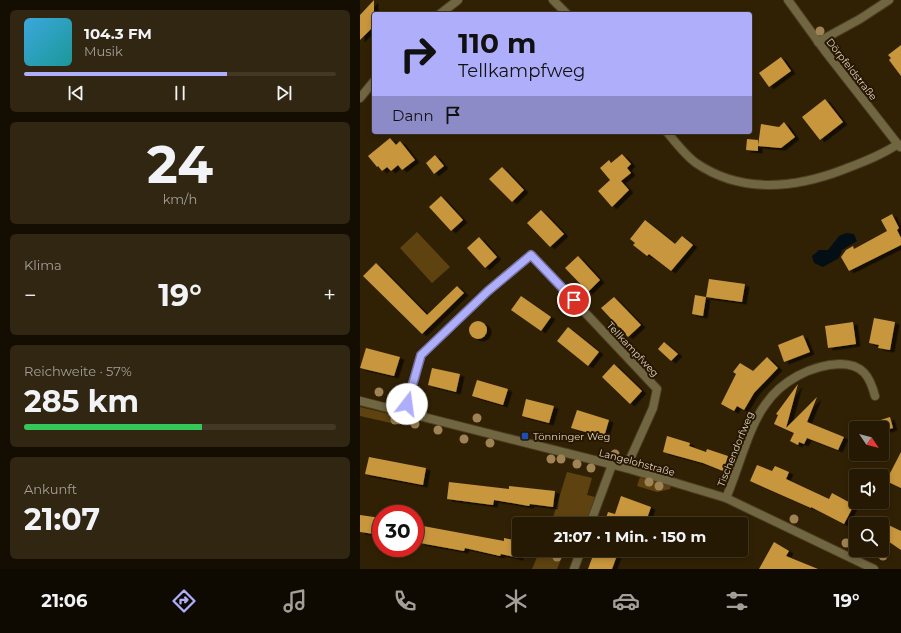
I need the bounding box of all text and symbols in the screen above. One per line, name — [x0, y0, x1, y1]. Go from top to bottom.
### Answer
text: 104.3 FM — [84, 24, 152, 43]
text: 110 m — [458, 26, 536, 60]
icon: right — [392, 28, 444, 80]
street label: Dörpfeldstraße — [823, 36, 880, 103]
text: Musik — [84, 43, 123, 59]
text: Tellkampfweg — [458, 60, 585, 82]
icon: previous — [65, 82, 87, 104]
icon: pause — [169, 82, 191, 104]
icon: next — [273, 82, 295, 104]
icon: arrive — [442, 104, 464, 126]
text: Dann — [392, 106, 434, 125]
text: 24 — [147, 133, 213, 196]
text: km/h — [163, 191, 197, 207]
text: Klima — [24, 257, 62, 273]
text: 19° — [158, 277, 202, 314]
text: − — [24, 282, 37, 309]
text: + — [323, 282, 336, 309]
pin — [557, 283, 591, 317]
icon: arrive — [563, 289, 585, 311]
street label: Tellkampfweg — [604, 319, 662, 380]
text: Reichweite · 57% — [24, 363, 132, 379]
text: 285 km — [24, 383, 139, 420]
position arrow — [386, 383, 428, 425]
street label: Tischendorfweg — [714, 409, 757, 489]
north arrow — [849, 421, 889, 461]
map controls — [849, 421, 889, 557]
place label: Tönninger Weg — [533, 430, 610, 443]
marker: Tönninger Weg — [520, 431, 530, 441]
street label: Langelohstraße — [597, 446, 676, 479]
button: sound — [849, 469, 889, 509]
text: Ankunft — [24, 481, 77, 497]
text: 21:07 — [24, 501, 100, 538]
speed limit sign: 30 — [372, 505, 424, 557]
button: search — [849, 517, 889, 557]
text: 21:07 · 1 Min. · 150 m — [554, 527, 706, 546]
icon: directions — [170, 587, 198, 615]
icon: music — [281, 587, 309, 615]
icon: phone — [391, 587, 419, 615]
icon: climate — [502, 587, 530, 615]
icon: car — [612, 587, 640, 615]
icon: filters — [723, 587, 751, 615]
text: 21:06 — [41, 590, 87, 612]
text: 19° — [834, 590, 860, 612]

